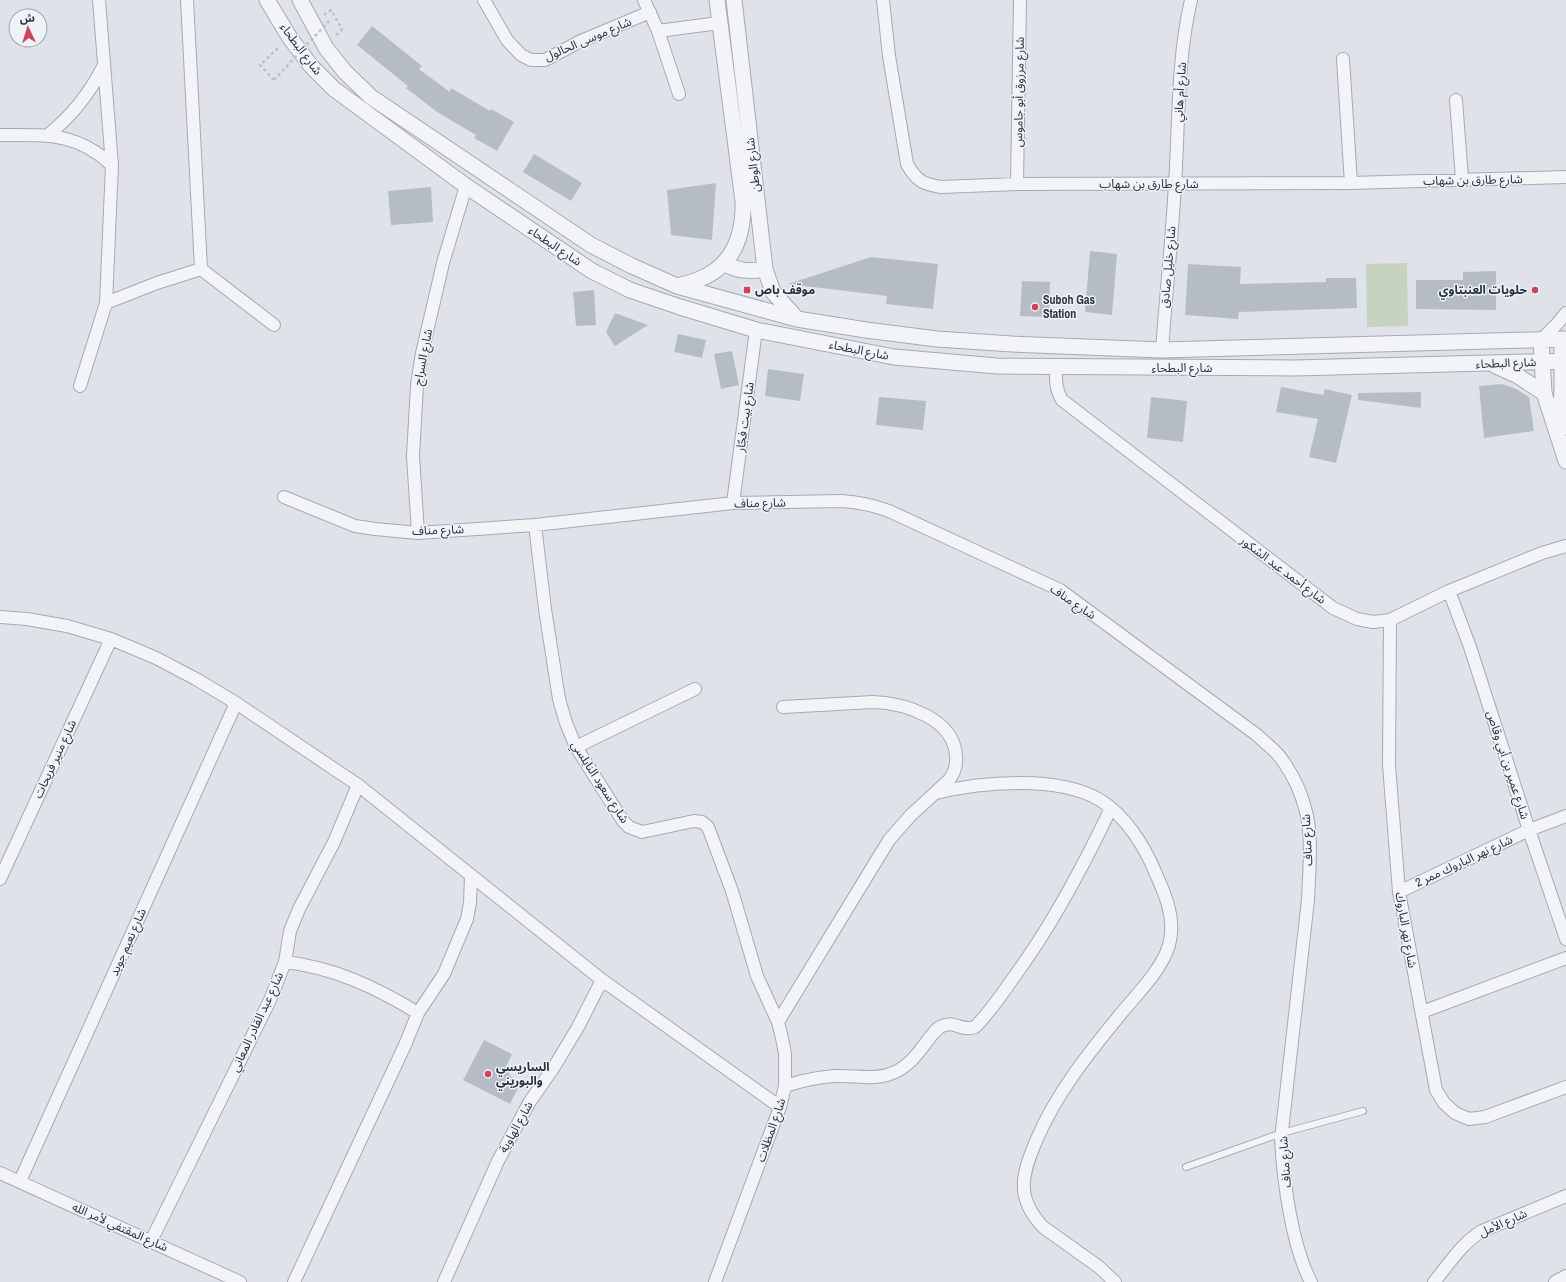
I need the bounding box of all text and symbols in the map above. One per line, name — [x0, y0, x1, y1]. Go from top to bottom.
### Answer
north arrow — [8, 8, 48, 48]
text: ش — [19, 11, 35, 26]
street label: شارع موسى الحالول — [542, 13, 634, 66]
street label: شارع البطحاء — [276, 20, 326, 79]
street label: شارع مرزوق أبو جاموس — [1010, 37, 1029, 147]
street label: شارع أم هاني — [1170, 62, 1192, 123]
street label: شارع الوطن — [742, 137, 765, 193]
street label: شارع طارق بن شهاب — [1423, 171, 1523, 190]
street label: شارع طارق بن شهاب — [1099, 176, 1199, 193]
street label: شارع البطحاء — [525, 222, 585, 270]
street label: شارع خليل صادق — [1156, 225, 1181, 309]
place label: موقف باص — [755, 282, 815, 298]
place label: حلويات العنبتاوي — [1439, 282, 1527, 300]
marker: موقف باص — [742, 285, 752, 295]
marker: حلويات العنبتاوي — [1530, 285, 1540, 295]
place label: Suboh Gas Station — [1043, 292, 1095, 322]
marker: Suboh Gas Station — [1030, 302, 1040, 312]
street label: شارع السراج — [410, 327, 437, 387]
street label: شارع البطحاء — [827, 336, 890, 365]
street label: شارع البطحاء — [1475, 354, 1537, 373]
street label: شارع البطحاء — [1152, 360, 1212, 377]
street label: شارع بيت فجّار — [732, 381, 759, 454]
street label: شارع مناف — [734, 495, 786, 512]
street label: شارع مناف — [412, 521, 464, 540]
street label: شارع أحمد عبد الشكور — [1235, 532, 1329, 608]
street label: شارع مناف — [1046, 581, 1099, 624]
street label: شارع عمير بن أبي وقاص — [1481, 709, 1533, 822]
street label: شارع منير فريحات — [30, 717, 81, 801]
street label: شارع سعود النابلسي — [566, 738, 633, 827]
street label: شارع مناف — [1298, 814, 1317, 866]
street label: شارع نهر الباروك ممر 2 — [1413, 831, 1516, 892]
street label: شارع نهر الباروك — [1390, 891, 1421, 969]
street label: شارع نعيم جويد — [106, 906, 151, 979]
street label: شارع عبد القادر المعاني — [227, 970, 289, 1075]
place label: الساريسي والبوريني — [496, 1059, 550, 1091]
marker: الساريسي والبوريني — [483, 1069, 493, 1079]
street label: شارع المظلات — [753, 1096, 790, 1164]
street label: شارع الهاوية — [495, 1098, 538, 1156]
street label: شارع مناف — [1275, 1136, 1296, 1188]
street label: شارع المقتفي لأمر الله — [69, 1199, 170, 1257]
street label: شارع الأمل — [1476, 1205, 1530, 1242]

